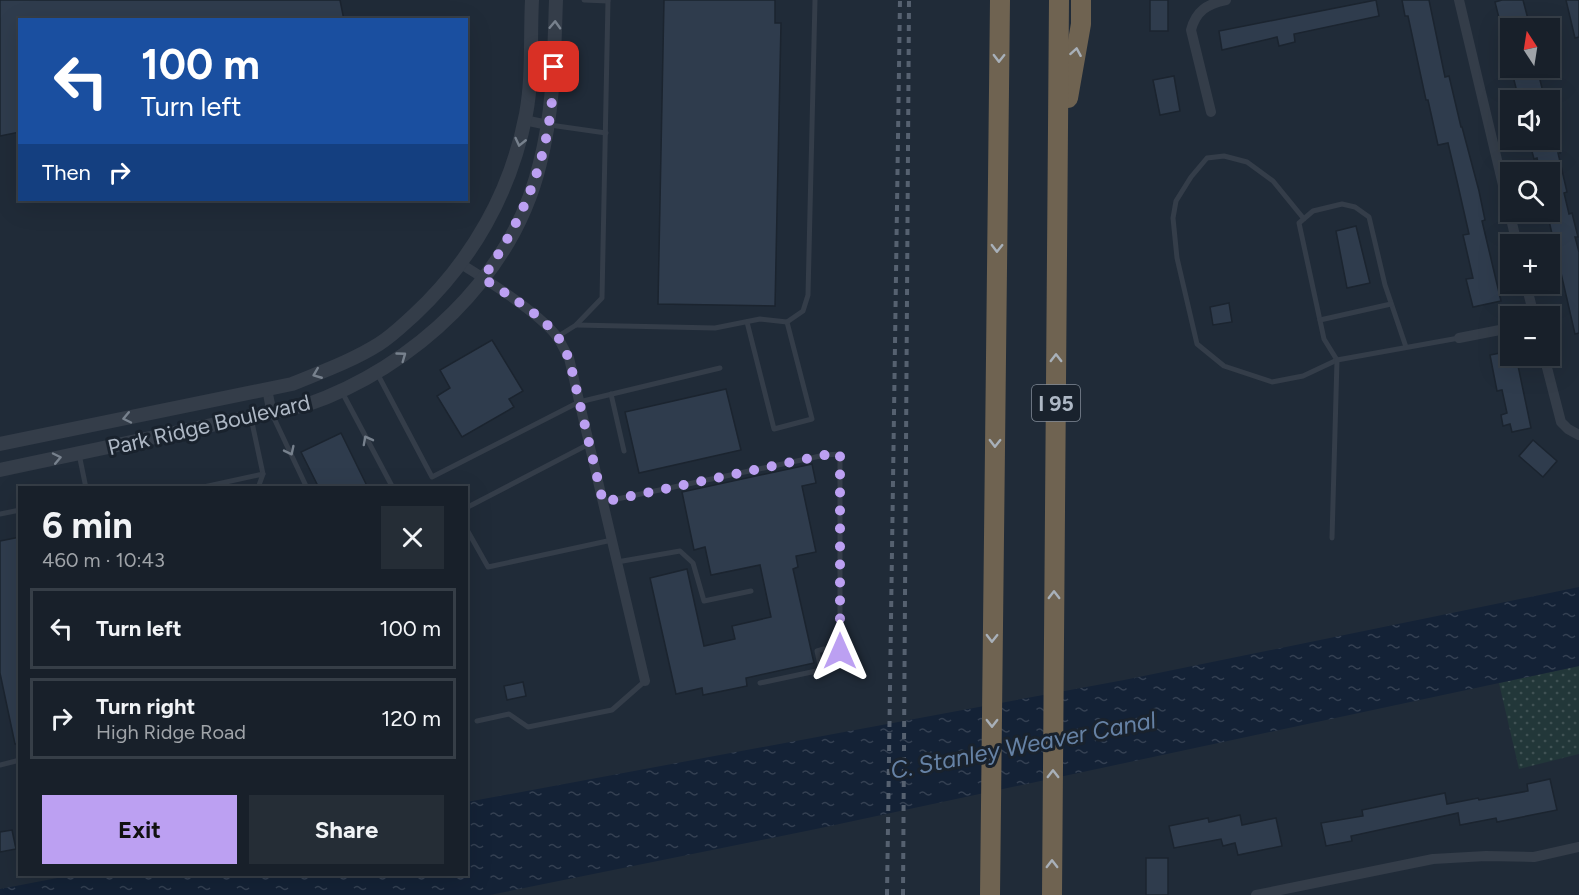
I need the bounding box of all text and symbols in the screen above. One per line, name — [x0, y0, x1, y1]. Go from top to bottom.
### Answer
north arrow — [1500, 18, 1560, 78]
map controls — [1500, 18, 1560, 366]
one-way arrow — [549, 20, 562, 29]
text: 100 m — [141, 39, 260, 90]
pin — [528, 41, 579, 92]
icon: left — [42, 42, 120, 120]
one-way arrow — [1069, 48, 1082, 58]
icon: arrive — [537, 50, 570, 83]
one-way arrow — [993, 54, 1005, 63]
text: Turn left — [141, 90, 241, 123]
button: sound — [1500, 90, 1560, 150]
one-way arrow — [514, 136, 527, 146]
icon: right — [103, 156, 136, 189]
text: Then — [42, 159, 91, 186]
button: search — [1500, 162, 1560, 222]
button: + — [1500, 234, 1560, 294]
one-way arrow — [991, 243, 1003, 252]
button: − — [1500, 306, 1560, 366]
one-way arrow — [396, 352, 407, 363]
one-way arrow — [1050, 354, 1062, 363]
one-way arrow — [312, 367, 323, 379]
road number: I 95 — [1032, 385, 1080, 421]
street label: Park Ridge Boulevard — [105, 389, 313, 461]
one-way arrow — [122, 411, 132, 424]
one-way arrow — [363, 435, 374, 446]
one-way arrow — [989, 438, 1001, 447]
one-way arrow — [282, 444, 294, 455]
one-way arrow — [52, 452, 62, 465]
text: 6 min — [42, 504, 133, 547]
button: close — [381, 506, 444, 569]
text: 460 m · 10:43 — [42, 548, 165, 572]
one-way arrow — [1048, 591, 1060, 600]
icon: left — [45, 612, 78, 645]
text: Turn left — [96, 615, 182, 642]
text: 100 m — [380, 615, 441, 642]
position arrow — [808, 619, 872, 683]
one-way arrow — [986, 633, 999, 642]
text: Turn right — [96, 693, 195, 720]
icon: right — [45, 702, 78, 735]
text: 120 m — [381, 705, 441, 732]
water label: C. Stanley Weaver Canal — [888, 705, 1159, 785]
one-way arrow — [986, 719, 998, 728]
text: High Ridge Road — [96, 720, 246, 744]
one-way arrow — [1047, 769, 1059, 778]
button: Exit — [42, 795, 237, 864]
button: Share — [249, 795, 444, 864]
one-way arrow — [1046, 859, 1058, 868]

